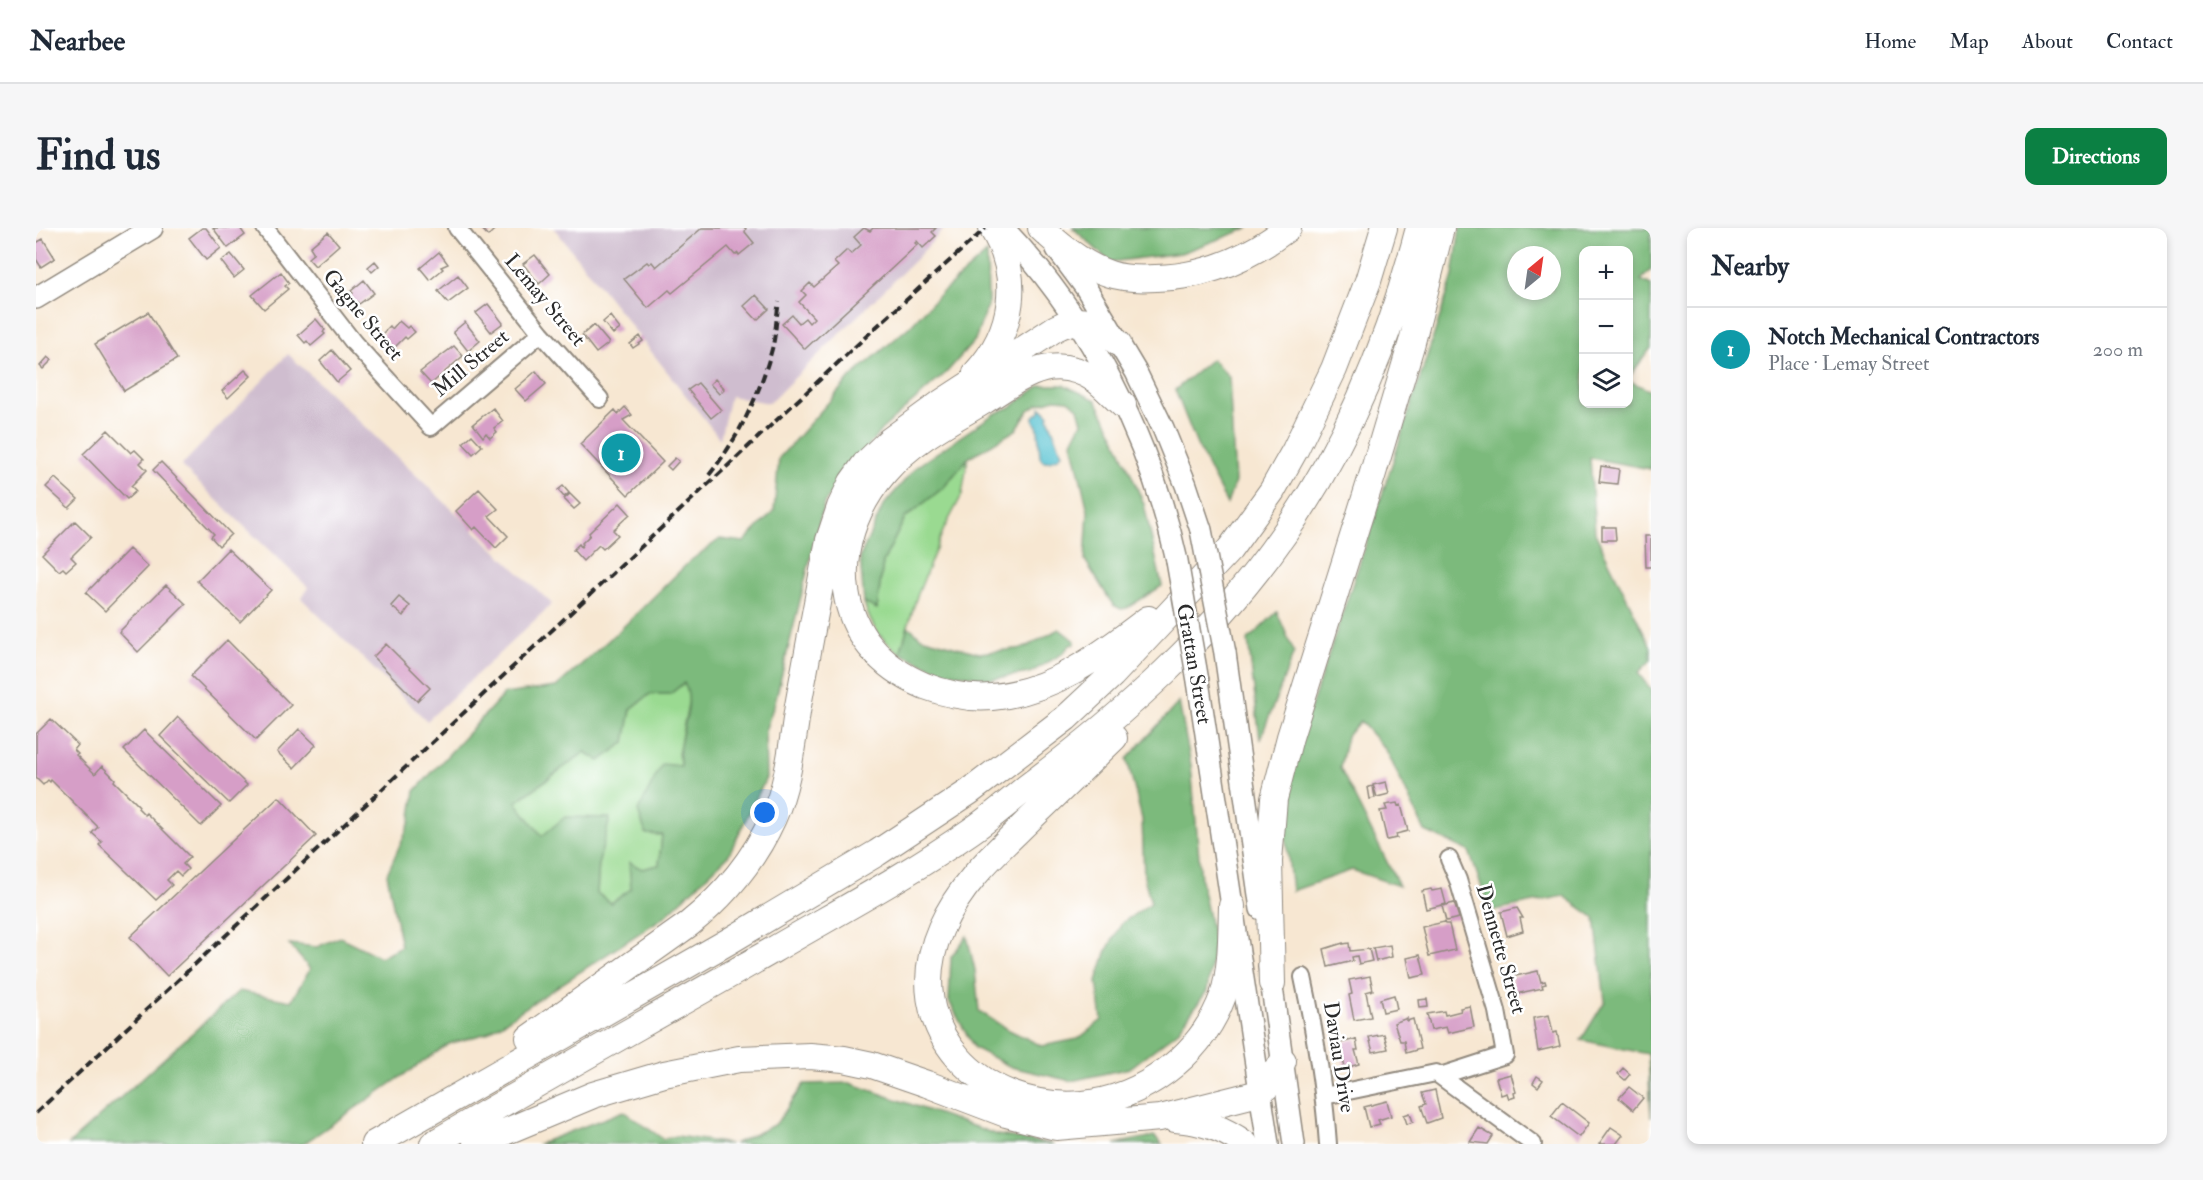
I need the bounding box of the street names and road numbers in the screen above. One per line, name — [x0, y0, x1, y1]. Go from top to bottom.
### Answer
street label: Lemay Street — [498, 248, 592, 352]
street label: Gagne Street — [317, 264, 409, 366]
street label: Mill Street — [427, 323, 515, 403]
street label: Grattan Street — [1170, 601, 1218, 727]
street label: Dennette Street — [1470, 881, 1532, 1017]
street label: Daviau Drive — [1317, 1000, 1361, 1115]

